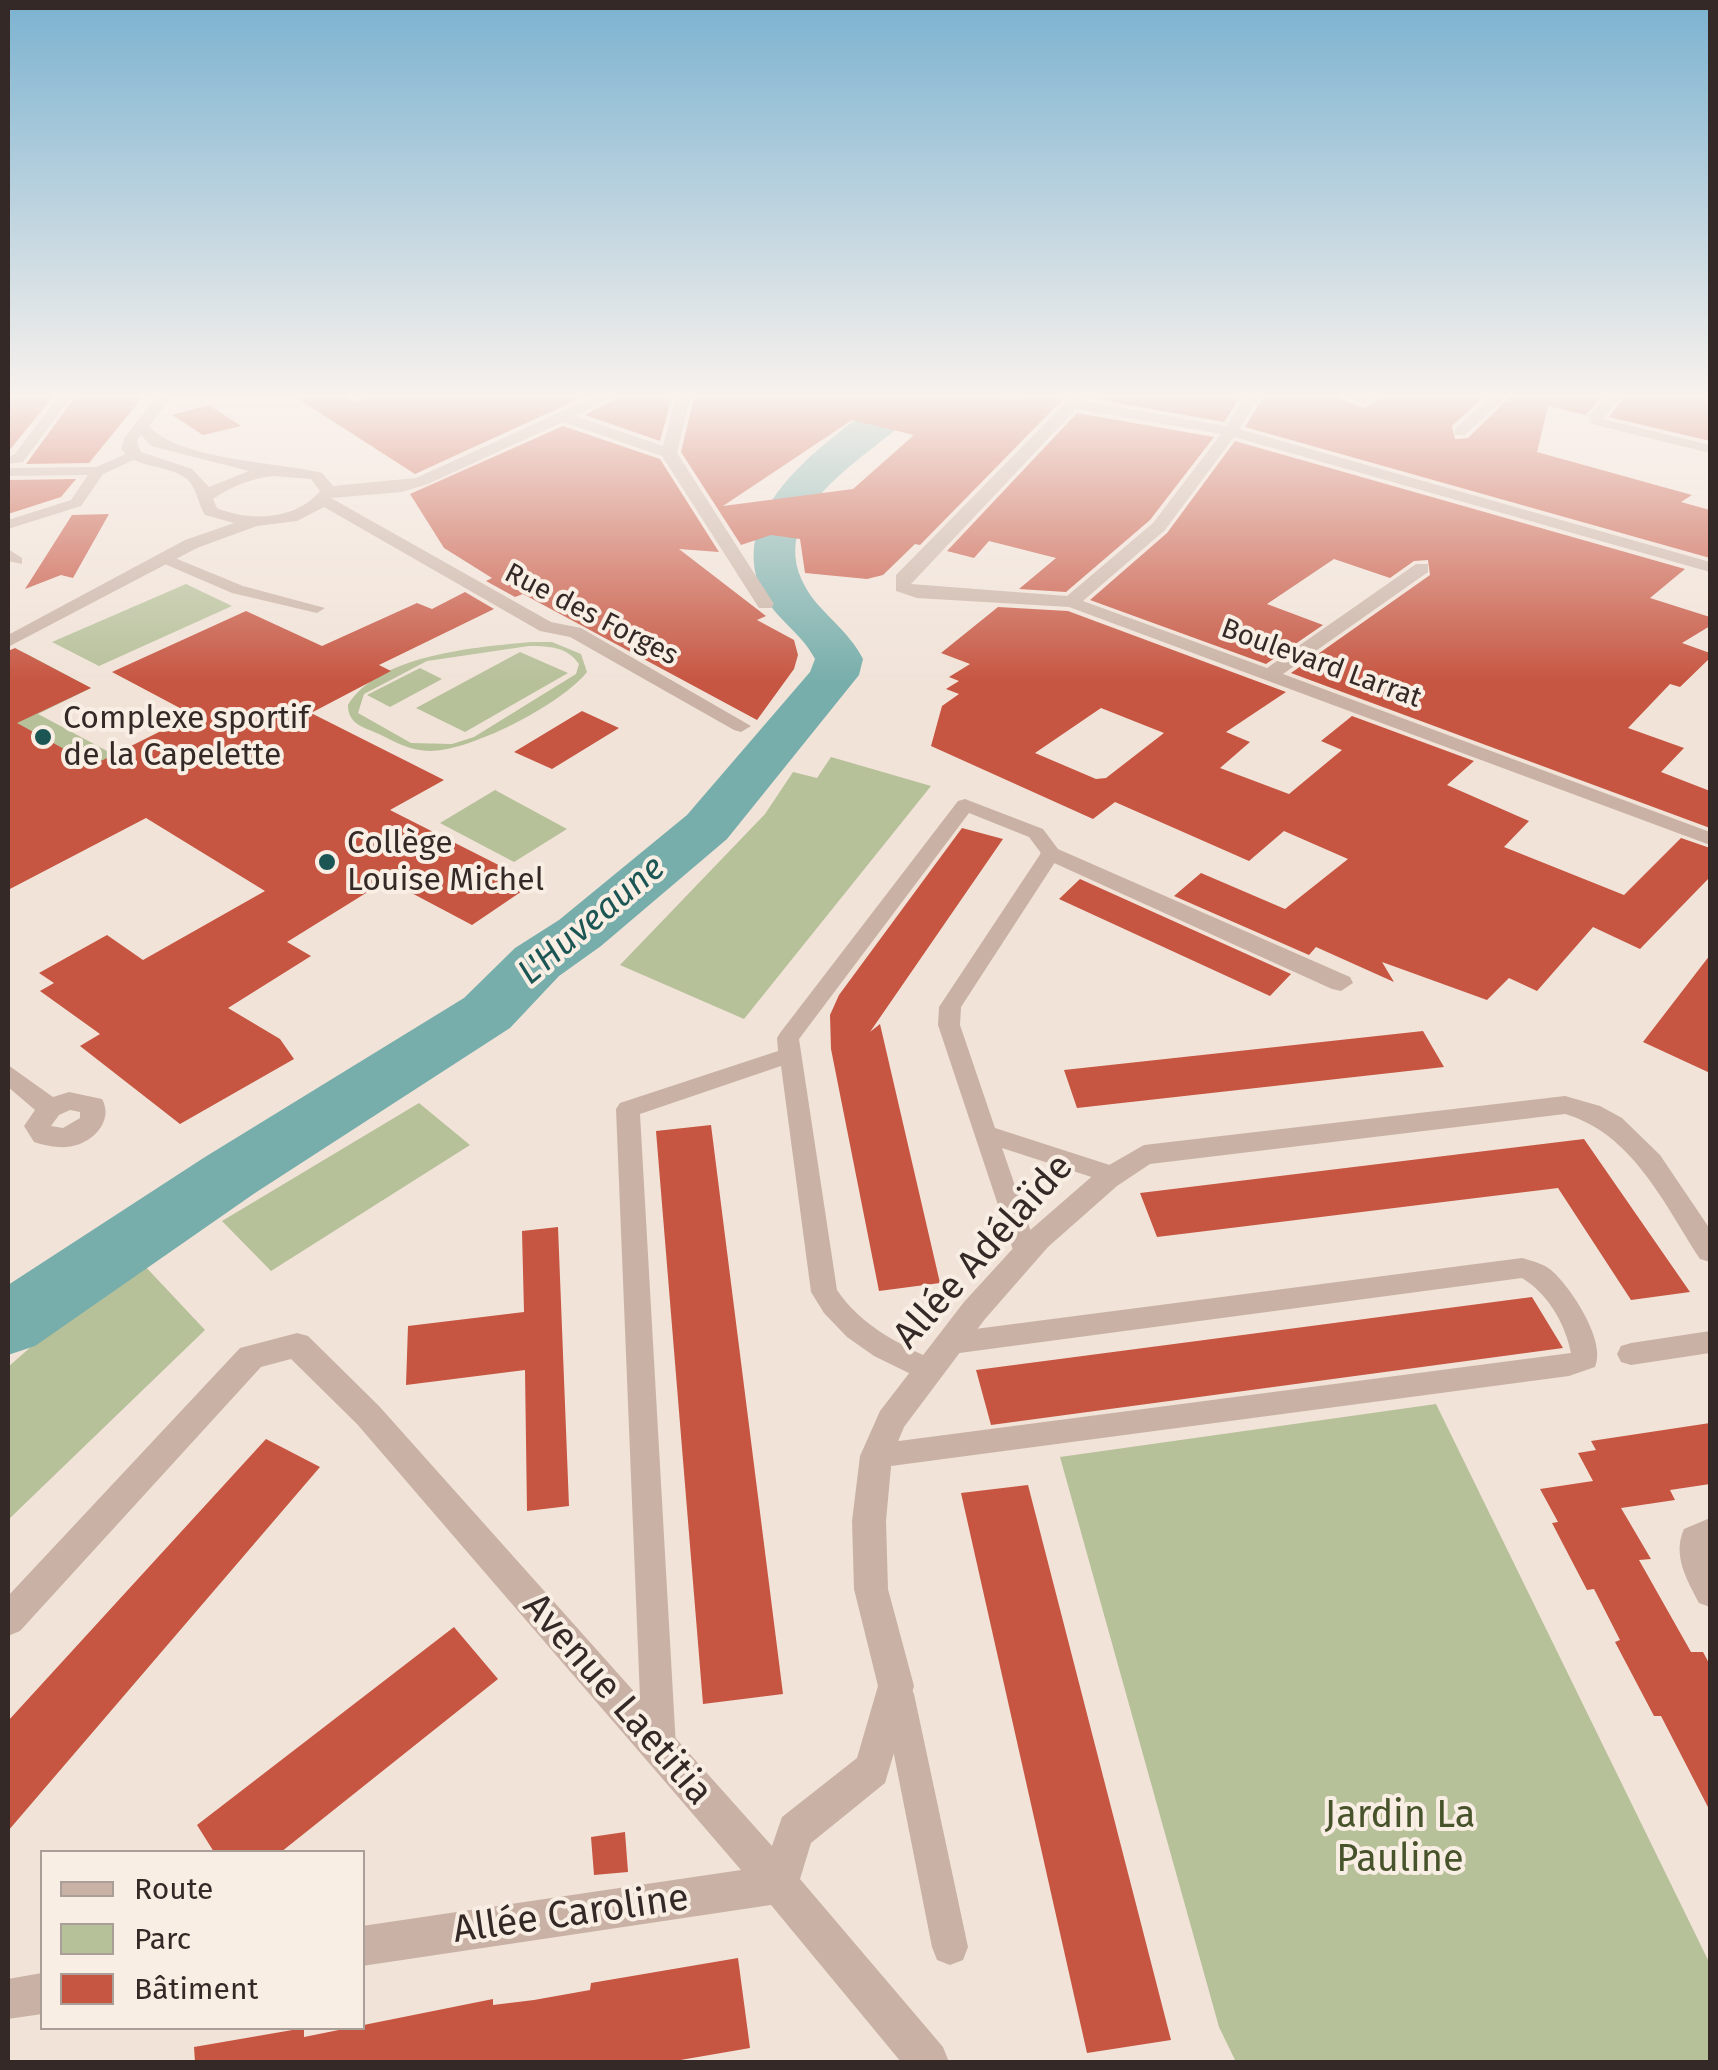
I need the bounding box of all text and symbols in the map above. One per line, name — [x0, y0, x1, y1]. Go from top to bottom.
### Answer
street label: Rue des Forges — [499, 557, 683, 673]
street label: Boulevard Larrat — [1216, 612, 1426, 716]
place label: Complexe sportif de la Capelette — [63, 700, 309, 775]
marker: Complexe sportif de la Capelette — [32, 726, 54, 748]
place label: Collège Louise Michel — [347, 825, 544, 900]
water label: L'Huveaune — [510, 848, 674, 994]
marker: Collège Louise Michel — [316, 851, 338, 873]
street label: Allée Adélaïde — [885, 1145, 1083, 1359]
street label: Avenue Laetitia — [513, 1585, 721, 1815]
park label: Jardin La Pauline — [1325, 1793, 1475, 1882]
legend — [40, 1850, 365, 2030]
text: Route — [134, 1871, 213, 1907]
street label: Allée Caroline — [450, 1876, 692, 1954]
text: Parc — [134, 1921, 191, 1957]
text: Bâtiment — [134, 1971, 258, 2007]

